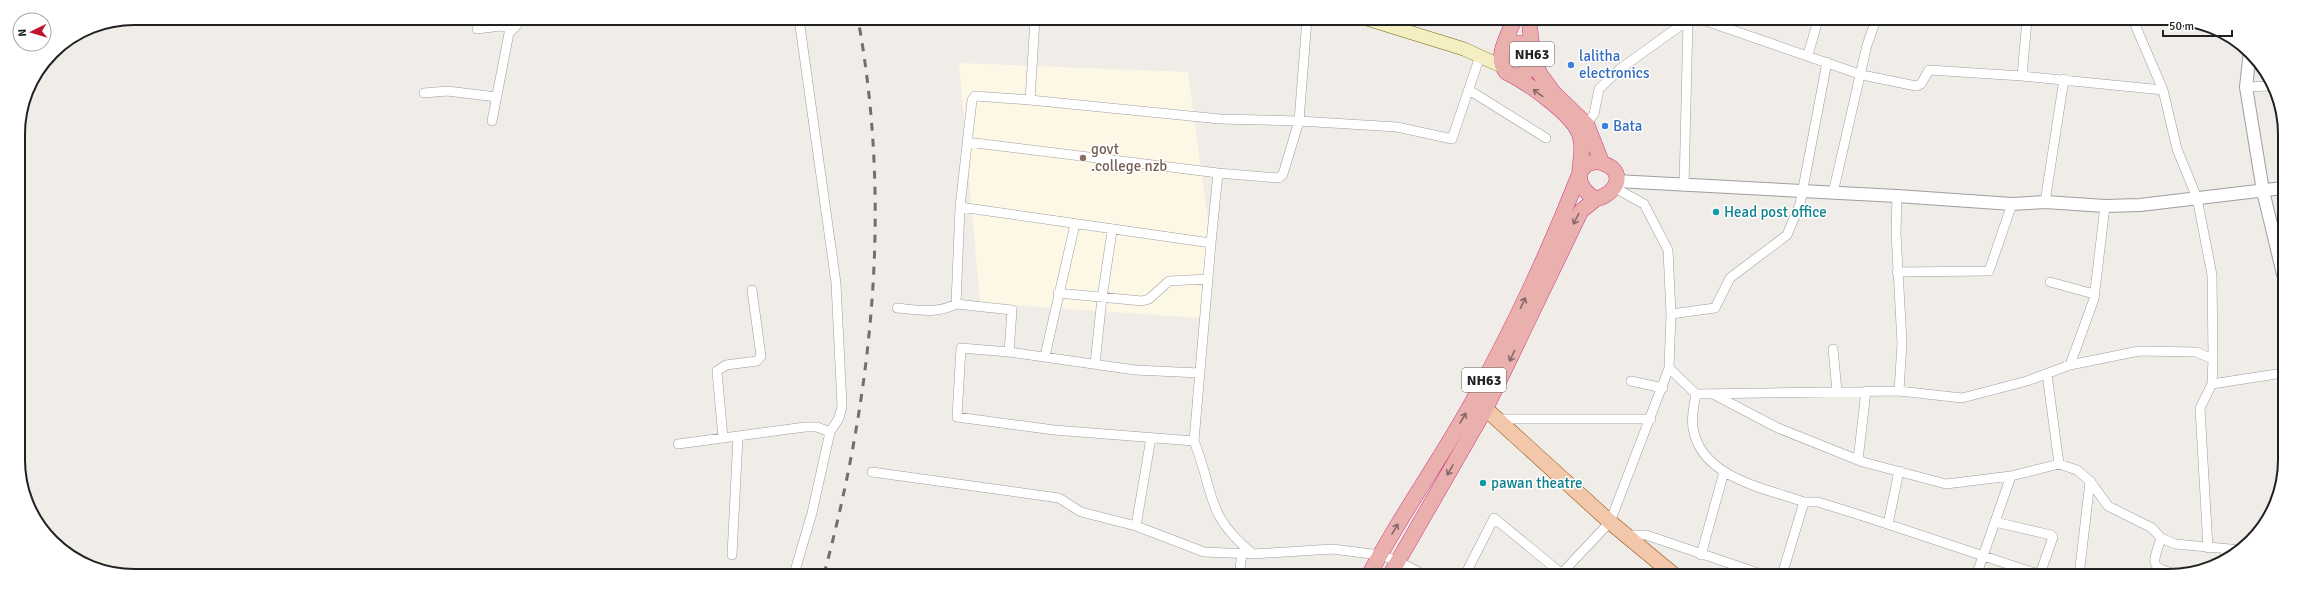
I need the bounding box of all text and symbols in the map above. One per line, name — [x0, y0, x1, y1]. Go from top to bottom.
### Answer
north arrow — [12, 12, 52, 52]
scale bar — [2163, 12, 2232, 38]
text: 50 m — [2169, 19, 2194, 34]
text: N — [16, 28, 29, 37]
road number: NH63 — [1510, 42, 1554, 66]
place label: lalitha electronics — [1579, 47, 1650, 82]
marker: lalitha electronics — [1566, 60, 1576, 70]
one-way arrow — [1533, 89, 1544, 98]
place label: Bata — [1613, 117, 1642, 135]
marker: Bata — [1600, 121, 1610, 131]
place label: govt .college nzb — [1091, 140, 1167, 175]
marker: govt .college nzb — [1078, 153, 1088, 163]
place label: Head post office — [1724, 203, 1827, 221]
marker: Head post office — [1711, 207, 1721, 217]
one-way arrow — [1572, 213, 1579, 225]
one-way arrow — [1520, 297, 1527, 309]
one-way arrow — [1507, 350, 1515, 362]
road number: NH63 — [1462, 368, 1506, 392]
one-way arrow — [1459, 412, 1467, 424]
one-way arrow — [1446, 464, 1454, 476]
place label: pawan theatre — [1491, 474, 1583, 492]
marker: pawan theatre — [1478, 478, 1488, 488]
one-way arrow — [1392, 523, 1400, 535]

